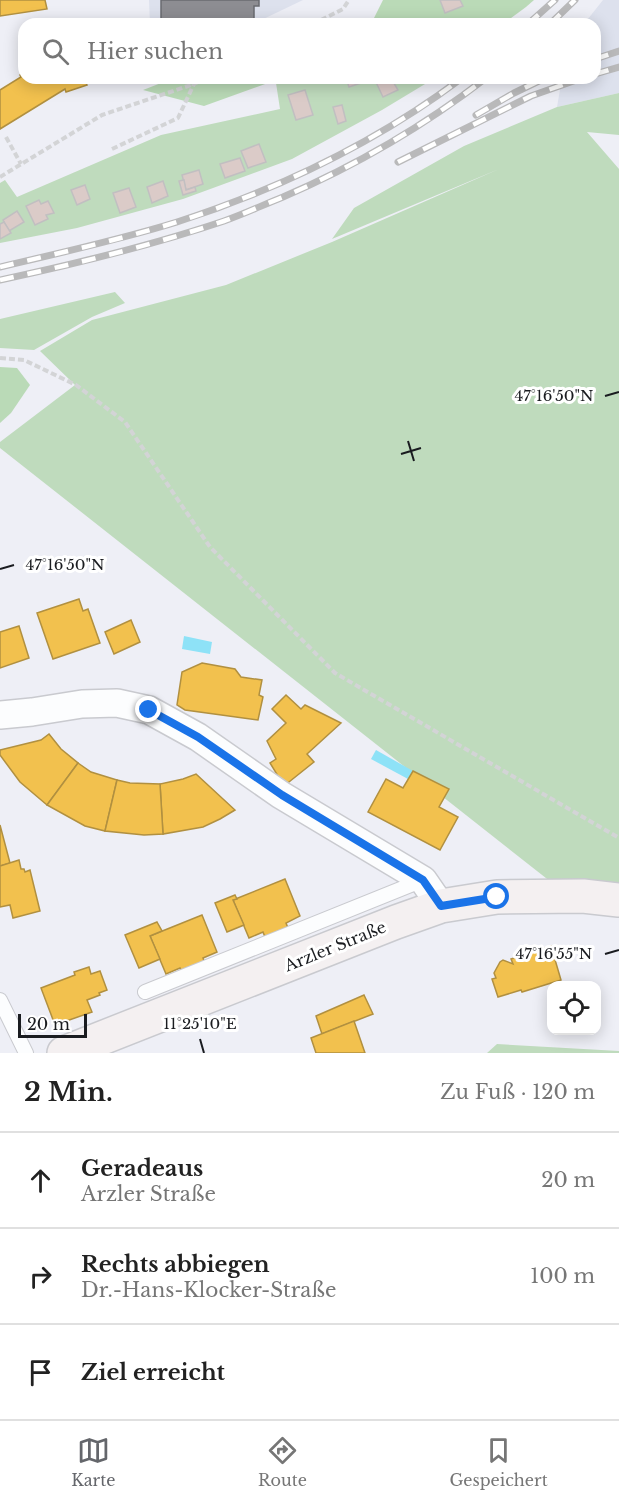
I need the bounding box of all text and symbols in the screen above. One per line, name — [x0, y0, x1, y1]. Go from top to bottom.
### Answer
search box — [18, 18, 601, 84]
icon: search — [39, 35, 72, 68]
text: Hier suchen — [87, 38, 223, 65]
text: 47°16'50"N — [515, 386, 593, 405]
text: 47°16'50"N — [26, 555, 104, 574]
route end — [135, 696, 161, 722]
route start — [483, 883, 509, 909]
street label: Arzler Straße — [280, 917, 389, 976]
text: 47°16'55"N — [516, 944, 592, 963]
map controls — [547, 981, 601, 1035]
button: locate — [547, 981, 601, 1035]
scale bar — [18, 1011, 87, 1038]
text: 20 m — [27, 1014, 70, 1034]
text: 11°25'10"E — [163, 1014, 237, 1033]
text: 2 Min. — [24, 1076, 113, 1108]
text: Zu Fuß · 120 m — [440, 1080, 595, 1104]
text: Geradeaus — [81, 1155, 203, 1182]
icon: ahead — [24, 1164, 57, 1197]
text: 20 m — [541, 1168, 595, 1192]
text: Arzler Straße — [81, 1182, 216, 1206]
text: Rechts abbiegen — [81, 1251, 270, 1278]
icon: right — [24, 1260, 57, 1293]
text: 100 m — [530, 1264, 595, 1288]
text: Dr.-Hans-Klocker-Straße — [81, 1278, 336, 1302]
icon: arrive — [24, 1356, 57, 1389]
text: Ziel erreicht — [81, 1359, 225, 1386]
tab: Karte — [71, 1434, 115, 1490]
tab: Route — [258, 1434, 307, 1490]
tab: Gespeichert — [449, 1434, 548, 1490]

